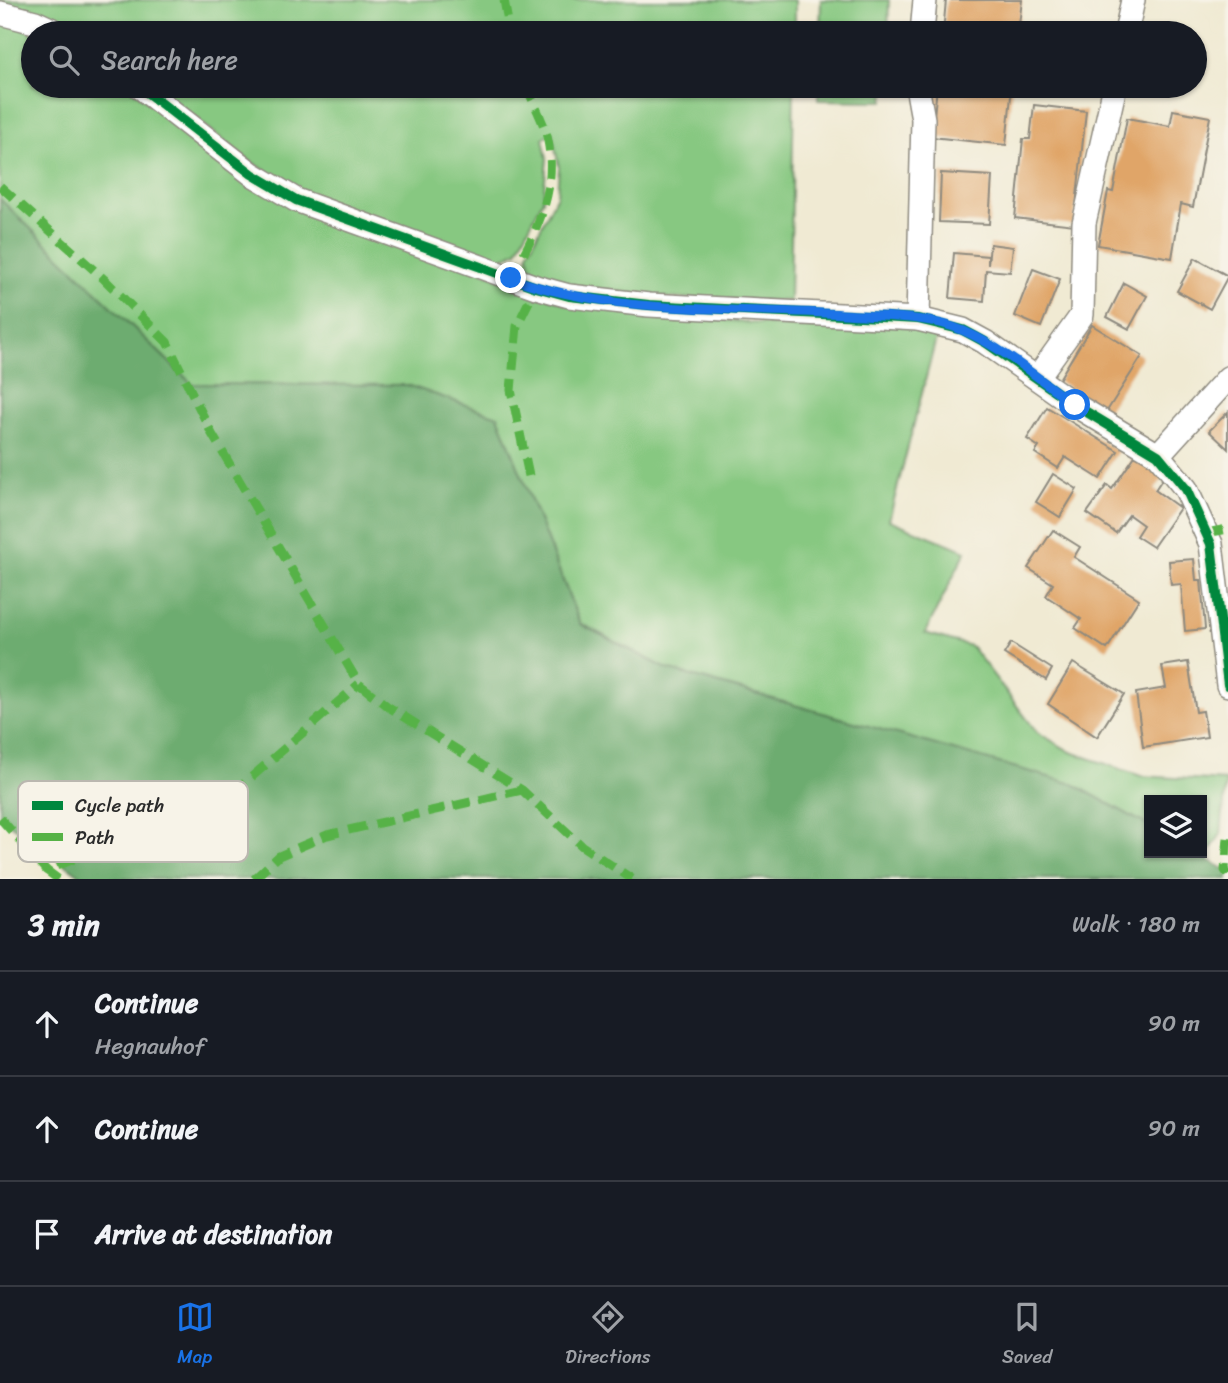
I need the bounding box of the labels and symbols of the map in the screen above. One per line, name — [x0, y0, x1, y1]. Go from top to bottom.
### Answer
route end — [495, 262, 526, 293]
route start — [1059, 389, 1090, 420]
legend — [18, 781, 248, 862]
text: Cycle path — [75, 789, 164, 822]
text: Path — [75, 821, 114, 854]

